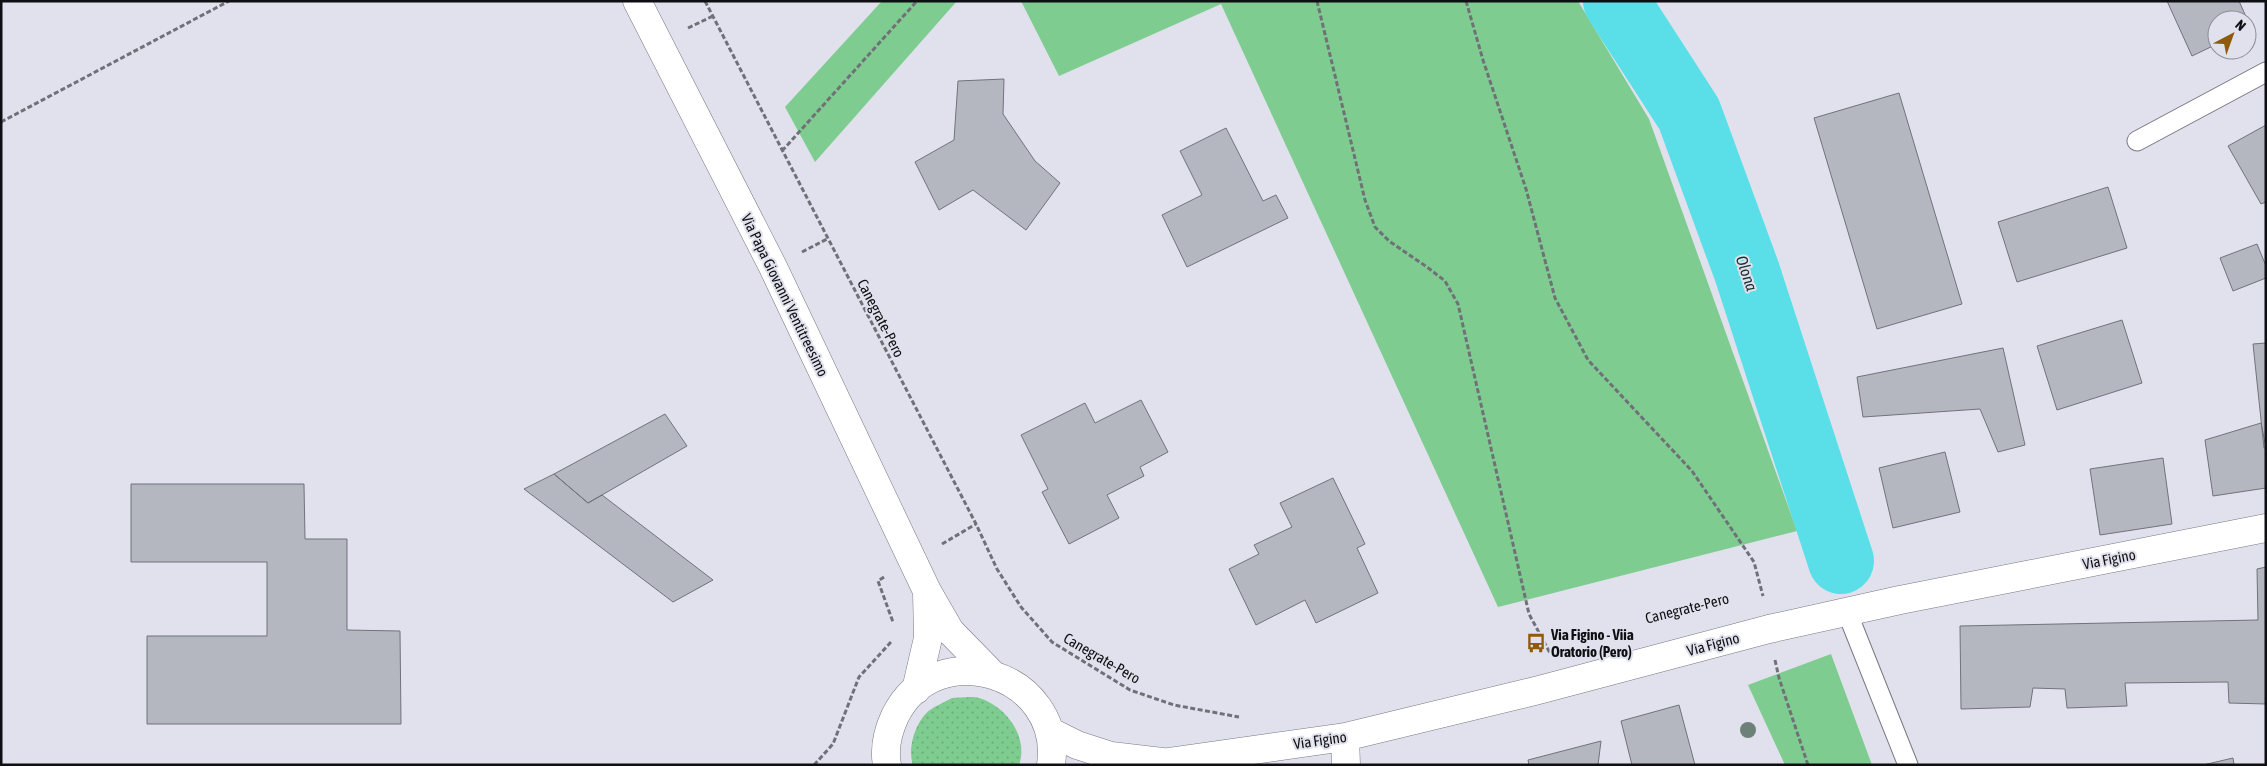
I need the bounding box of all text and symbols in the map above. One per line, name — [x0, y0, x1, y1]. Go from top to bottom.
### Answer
north arrow — [2207, 10, 2257, 60]
text: N — [2232, 16, 2249, 34]
street label: Via Papa Giovanni Ventitreesimo — [738, 211, 832, 379]
water label: Olona — [1733, 253, 1762, 294]
street label: Canegrate-Pero — [854, 276, 908, 360]
street label: Via Figino — [2081, 546, 2137, 572]
street label: Canegrate-Pero — [1643, 589, 1731, 627]
place label: Via Figino - Viia Oratorio (Pero) — [1550, 626, 1634, 660]
street label: Canegrate-Pero — [1061, 629, 1143, 687]
street label: Via Figino — [1685, 629, 1741, 659]
bus stop icon: Via Figino - Viia Oratorio (Pero) — [1525, 632, 1547, 654]
street label: Via Figino — [1292, 728, 1348, 752]

